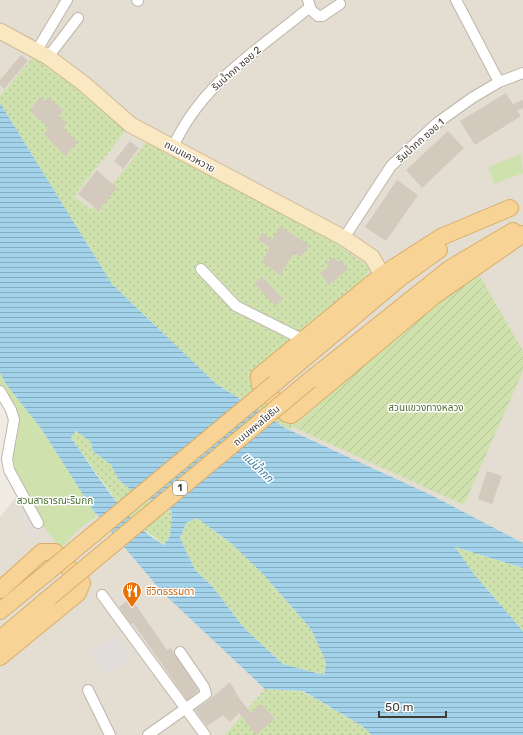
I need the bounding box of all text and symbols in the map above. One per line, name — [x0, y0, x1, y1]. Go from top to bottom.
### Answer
street label: ริมน้ำกก ซอย 2 — [208, 43, 264, 94]
street label: ริมน้ำกก ซอย 1 — [393, 115, 447, 166]
street label: ถนนแควหวาย — [162, 139, 217, 175]
park label: สวนแขวงทางหลวง — [388, 402, 464, 414]
street label: ถนนพหลโยธิน — [231, 403, 282, 449]
water label: แม่น้ำกก — [240, 448, 277, 485]
road number: 1 — [173, 481, 187, 495]
park label: สวนสาธารณะริมกก — [17, 495, 93, 507]
restaurant icon: ชีวิตธรรมดา — [121, 580, 143, 608]
place label: ชีวิตธรรมดา — [146, 586, 194, 598]
scale bar — [379, 693, 446, 719]
text: 50 m — [385, 700, 413, 714]

